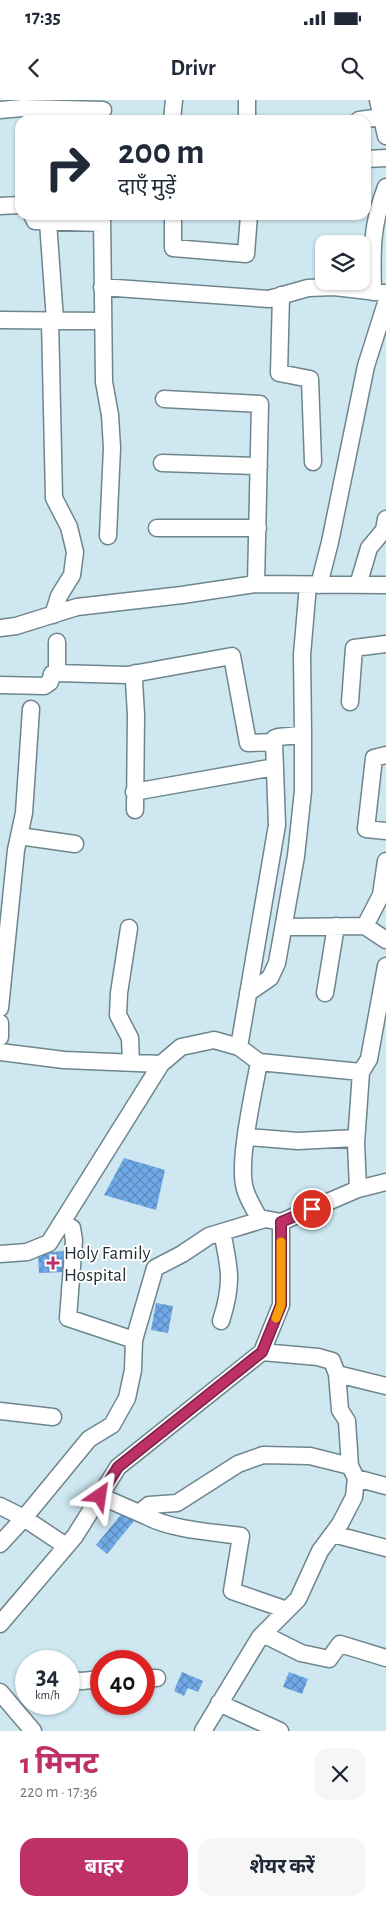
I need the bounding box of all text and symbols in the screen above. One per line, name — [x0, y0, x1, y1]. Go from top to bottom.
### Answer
text: 17:35 — [25, 8, 61, 27]
icon: back — [20, 54, 48, 82]
icon: search — [338, 54, 366, 82]
text: Drivr — [170, 57, 216, 79]
icon: right — [35, 135, 100, 200]
text: 200 m — [118, 135, 205, 170]
text: दाएँ मुड़ें — [118, 176, 176, 198]
map controls — [315, 235, 370, 290]
button: layers — [315, 235, 370, 290]
pin — [291, 1188, 333, 1230]
icon: arrive — [298, 1195, 326, 1223]
place label: Holy Family Hospital — [64, 1244, 151, 1285]
marker: Holy Family Hospital — [46, 1256, 60, 1270]
position arrow — [73, 1469, 125, 1521]
speed limit sign: 40 — [90, 1650, 155, 1715]
text: 34 — [36, 1664, 59, 1689]
text: km/h — [35, 1689, 60, 1701]
button: close — [314, 1748, 366, 1800]
text: 1 मिनट — [20, 1749, 98, 1779]
text: 220 m · 17:36 — [20, 1784, 97, 1800]
button: बाहर — [20, 1838, 188, 1896]
button: शेयर करें — [198, 1838, 366, 1896]

